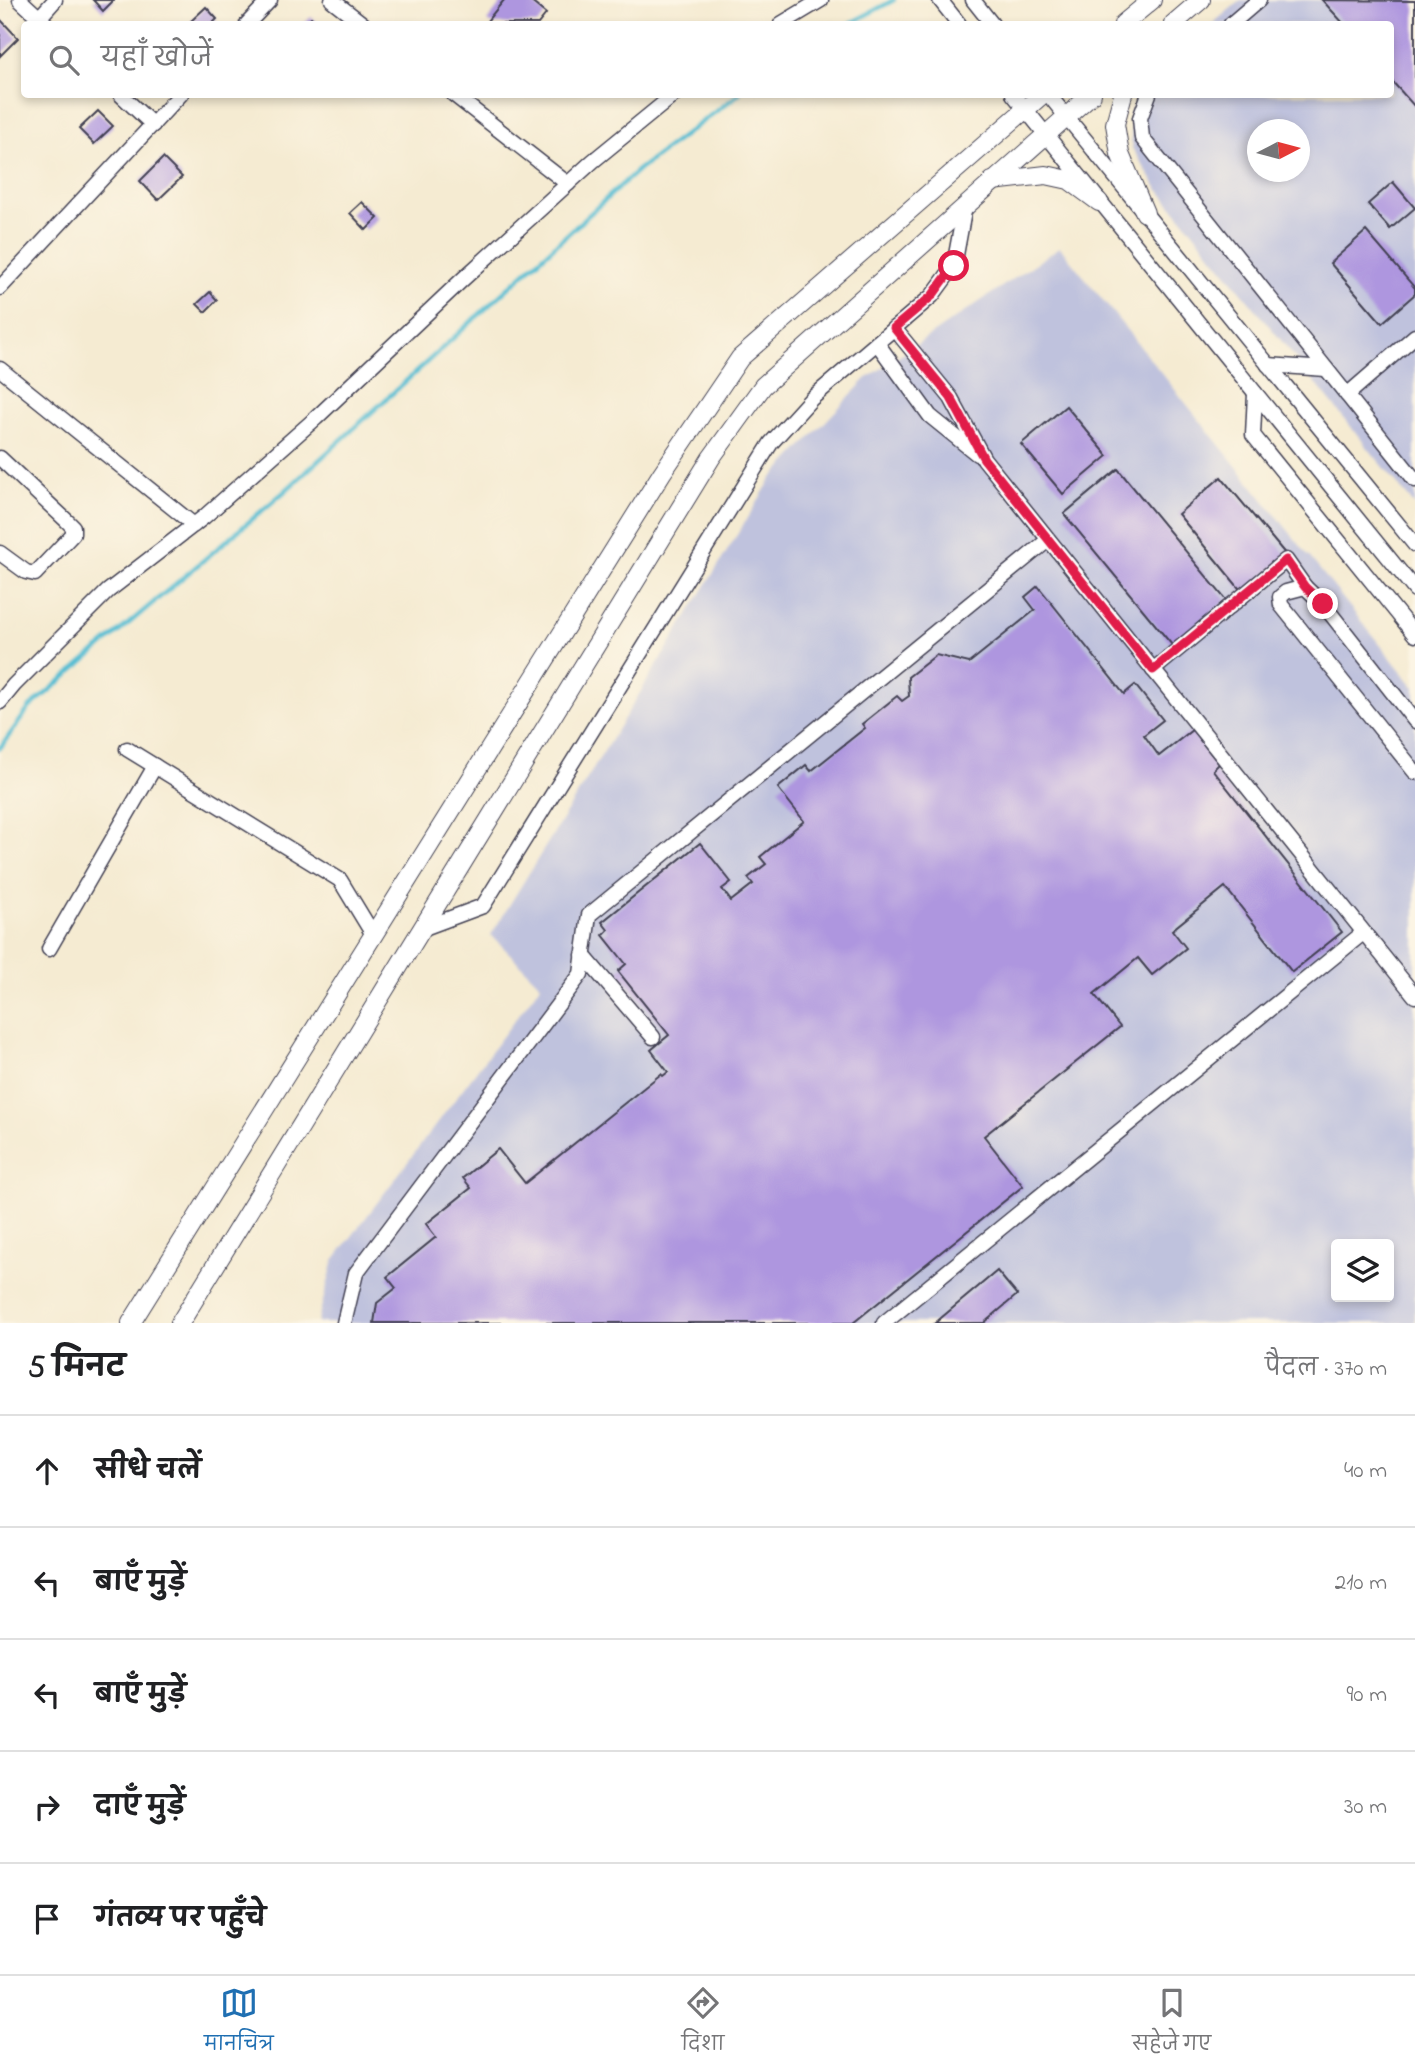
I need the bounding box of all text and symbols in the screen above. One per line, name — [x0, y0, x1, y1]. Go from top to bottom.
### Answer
search box — [21, 21, 1394, 98]
icon: search — [45, 41, 83, 79]
text: यहाँ खोजें — [101, 41, 213, 79]
north arrow — [1247, 119, 1310, 182]
route start — [938, 250, 969, 281]
route end — [1307, 588, 1338, 619]
map controls — [1331, 1239, 1394, 1302]
button: layers — [1331, 1239, 1394, 1302]
text: 5 मिनट — [28, 1347, 125, 1391]
text: पैदल · 370 m — [1265, 1353, 1387, 1386]
icon: ahead — [28, 1452, 66, 1490]
text: सीधे चलें — [95, 1453, 201, 1491]
text: 40 m — [1344, 1455, 1387, 1488]
icon: left — [28, 1564, 66, 1602]
text: बाएँ मुड़ें — [95, 1565, 186, 1603]
text: 210 m — [1335, 1567, 1387, 1600]
icon: left — [28, 1676, 66, 1714]
text: बाएँ मुड़ें — [95, 1677, 186, 1715]
text: 90 m — [1347, 1679, 1387, 1712]
icon: right — [28, 1788, 66, 1826]
text: दाएँ मुड़ें — [95, 1789, 185, 1827]
text: 30 m — [1344, 1791, 1387, 1824]
icon: arrive — [28, 1900, 66, 1938]
text: गंतव्य पर पहुँचे — [95, 1901, 266, 1939]
tab: मानचित्र — [204, 1984, 274, 2064]
tab: दिशा — [681, 1984, 724, 2064]
tab: सहेजे गए — [1132, 1984, 1211, 2064]

